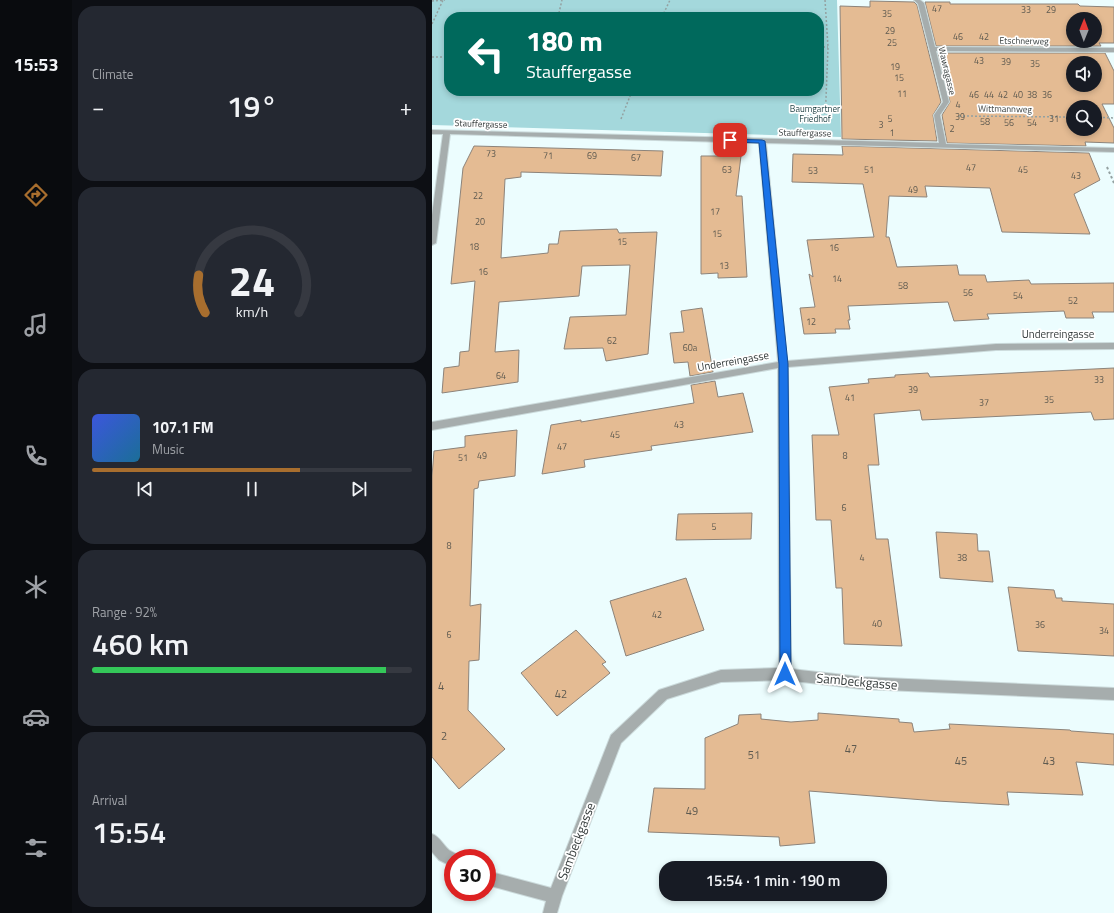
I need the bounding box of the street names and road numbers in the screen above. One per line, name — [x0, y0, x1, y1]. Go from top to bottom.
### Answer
street label: Etschnerweg — [999, 34, 1049, 47]
street label: Wawragasse — [936, 46, 959, 97]
street label: Wittmannweg — [978, 102, 1032, 115]
street label: Stauffergasse — [454, 116, 508, 131]
street label: Stauffergasse — [779, 126, 832, 139]
street label: Underreingasse — [1022, 326, 1095, 342]
street label: Underreingasse — [696, 347, 771, 375]
street label: Sambeckgasse — [816, 667, 898, 695]
street label: Sambeckgasse — [552, 799, 600, 883]

